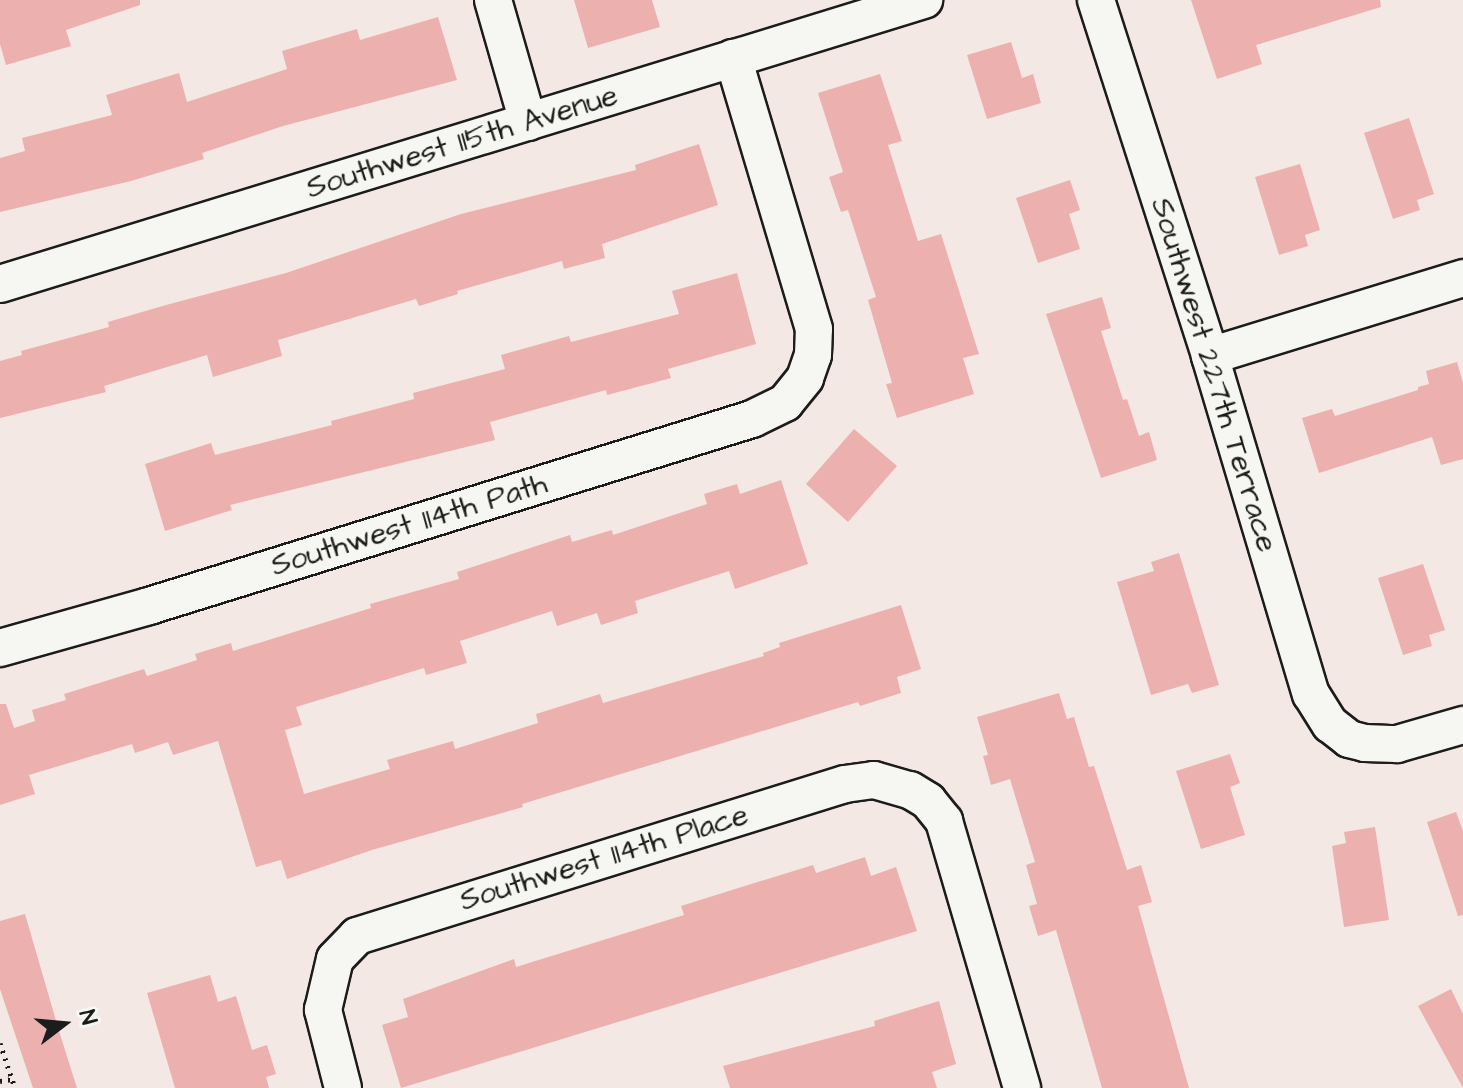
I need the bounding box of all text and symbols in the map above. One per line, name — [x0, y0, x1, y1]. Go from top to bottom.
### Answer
street label: Southwest 115th Avenue — [302, 78, 622, 206]
street label: Southwest 227th Terrace — [1143, 194, 1285, 556]
street label: Southwest 114th Path — [267, 466, 551, 584]
street label: Southwest 114th Place — [456, 797, 752, 919]
north arrow — [24, 984, 104, 1064]
text: N — [71, 1006, 104, 1028]

